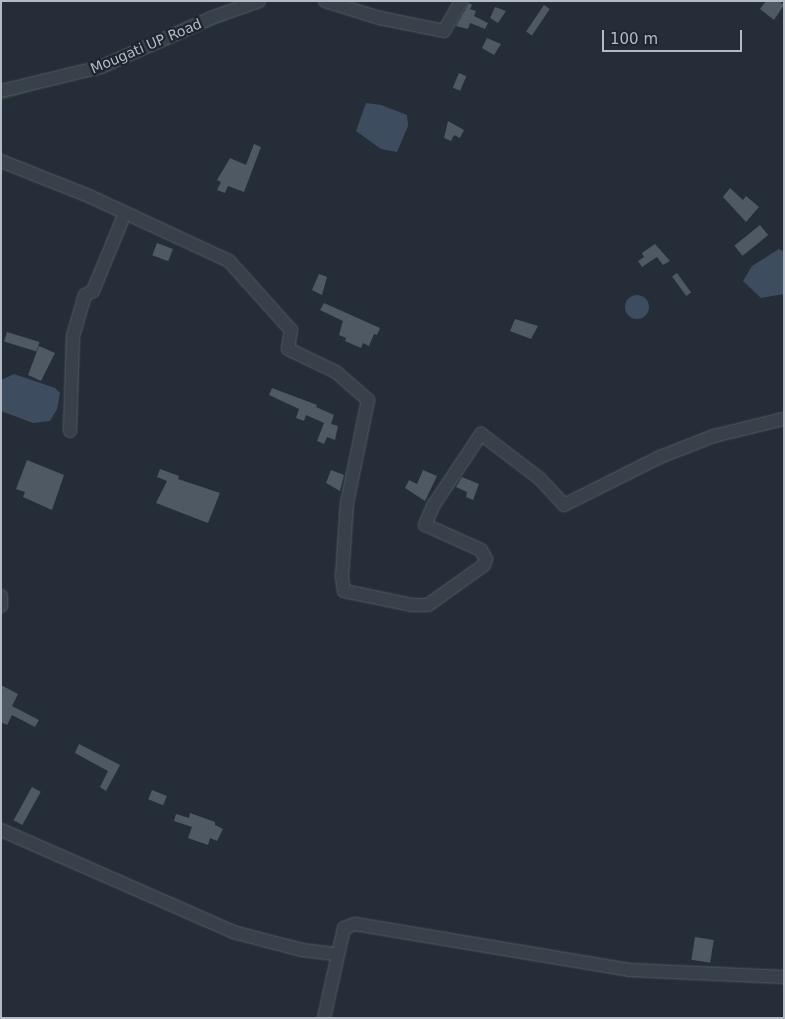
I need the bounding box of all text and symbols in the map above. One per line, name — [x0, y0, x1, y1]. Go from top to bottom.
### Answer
street label: Mougati UP Road — [88, 15, 204, 77]
scale bar — [605, 20, 745, 52]
text: 100 m — [610, 30, 658, 48]

